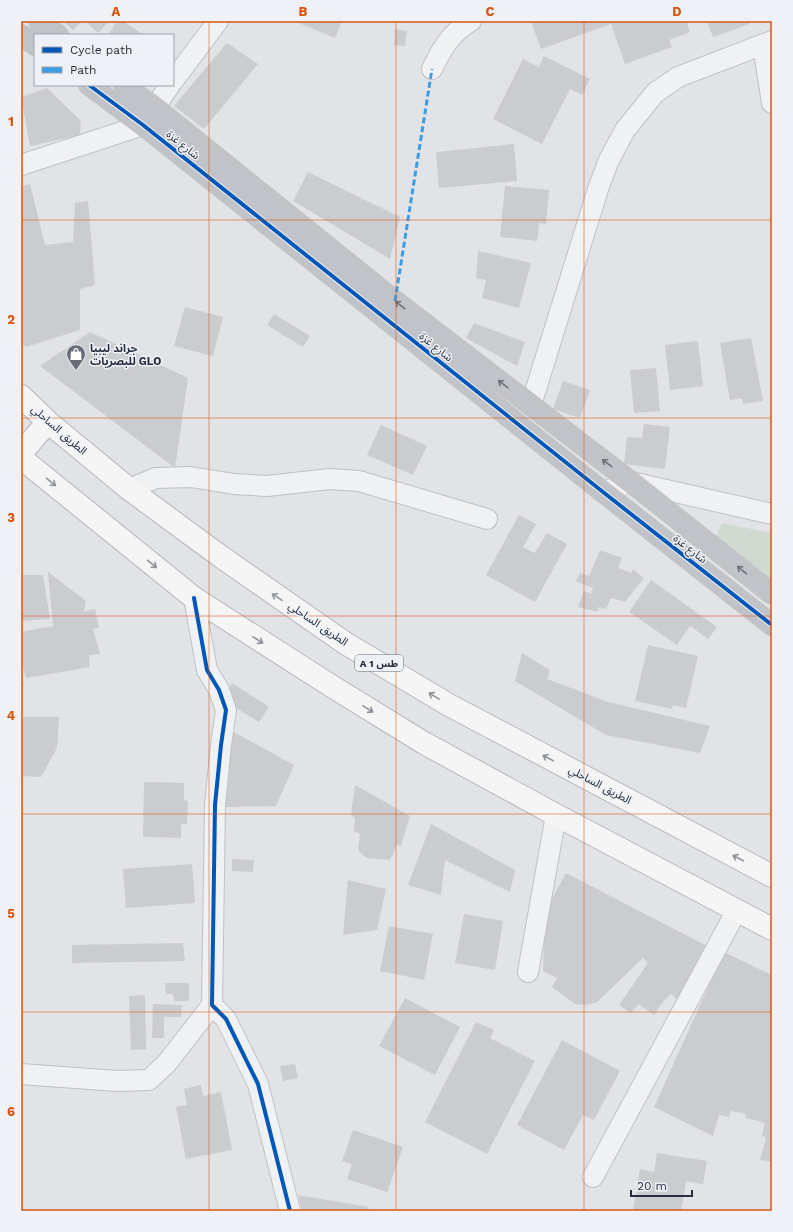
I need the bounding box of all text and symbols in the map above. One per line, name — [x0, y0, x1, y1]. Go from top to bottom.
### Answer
text: A — [112, 4, 121, 19]
text: B — [299, 4, 308, 19]
text: C — [486, 4, 495, 19]
text: D — [672, 4, 682, 19]
legend — [34, 34, 174, 86]
text: Cycle path — [70, 43, 132, 57]
text: Path — [70, 63, 96, 77]
text: 1 — [8, 114, 14, 129]
street label: شارع غزة — [163, 128, 203, 163]
one-way arrow — [395, 301, 406, 309]
text: 2 — [7, 312, 15, 327]
street label: شارع غزة — [416, 330, 456, 365]
place label: جراند ليبيا للبصريات GLO — [90, 342, 161, 368]
shop icon: جراند ليبيا للبصريات GLO — [65, 343, 87, 371]
one-way arrow — [498, 380, 509, 388]
street label: الطريق الساحلي — [27, 402, 89, 460]
one-way arrow — [601, 459, 612, 467]
one-way arrow — [46, 478, 57, 487]
text: 3 — [7, 510, 15, 525]
street label: شارع غزة — [670, 532, 710, 567]
one-way arrow — [147, 560, 158, 569]
one-way arrow — [736, 565, 747, 574]
one-way arrow — [272, 593, 283, 601]
street label: الطريق الساحلي — [284, 599, 350, 651]
one-way arrow — [252, 636, 264, 644]
road number: A 1 طس — [355, 655, 403, 671]
one-way arrow — [428, 692, 440, 700]
one-way arrow — [362, 705, 374, 713]
text: 4 — [7, 708, 16, 723]
one-way arrow — [543, 754, 555, 761]
street label: الطريق الساحلي — [565, 763, 634, 809]
one-way arrow — [732, 854, 744, 861]
text: 5 — [7, 906, 15, 921]
text: 6 — [7, 1104, 15, 1119]
scale bar — [631, 1172, 692, 1198]
text: 20 m — [637, 1179, 667, 1193]

